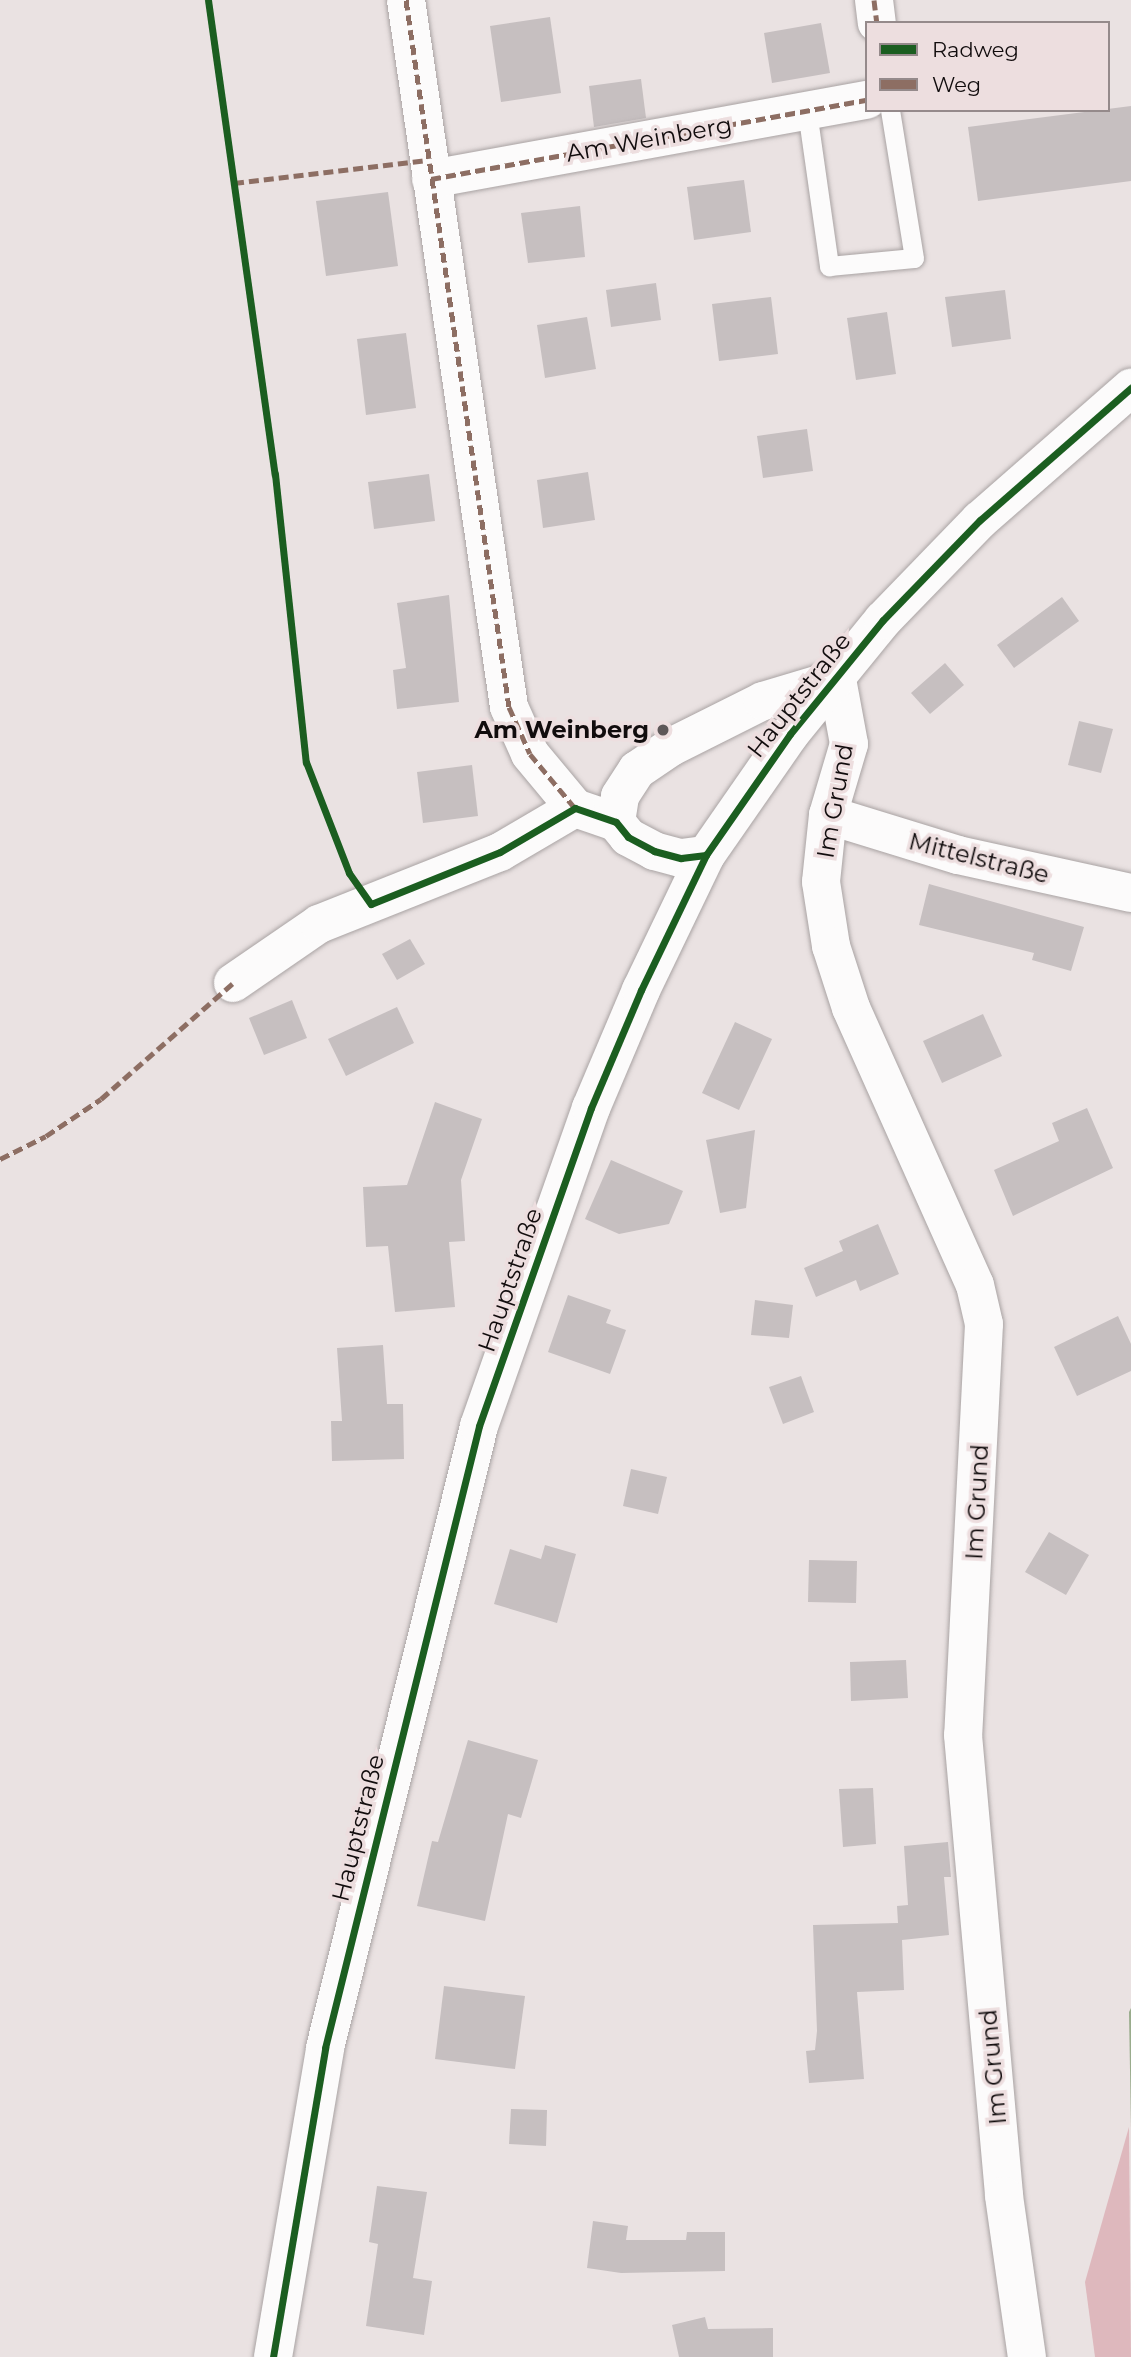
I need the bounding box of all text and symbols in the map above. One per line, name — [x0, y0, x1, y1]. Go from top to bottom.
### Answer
legend — [865, 21, 1110, 112]
text: Radweg — [932, 37, 1019, 62]
text: Weg — [932, 72, 981, 97]
street label: Am Weinberg — [564, 110, 734, 168]
street label: Hauptstraße — [741, 627, 857, 763]
place label: Am Weinberg — [474, 716, 649, 744]
marker: Am Weinberg — [655, 722, 671, 738]
street label: Im Grund — [811, 741, 859, 861]
street label: Mittelstraße — [906, 827, 1052, 889]
street label: Hauptstraße — [472, 1204, 548, 1356]
street label: Im Grund — [960, 1443, 994, 1561]
street label: Hauptstraße — [326, 1751, 390, 1905]
street label: Im Grund — [974, 2008, 1012, 2126]

